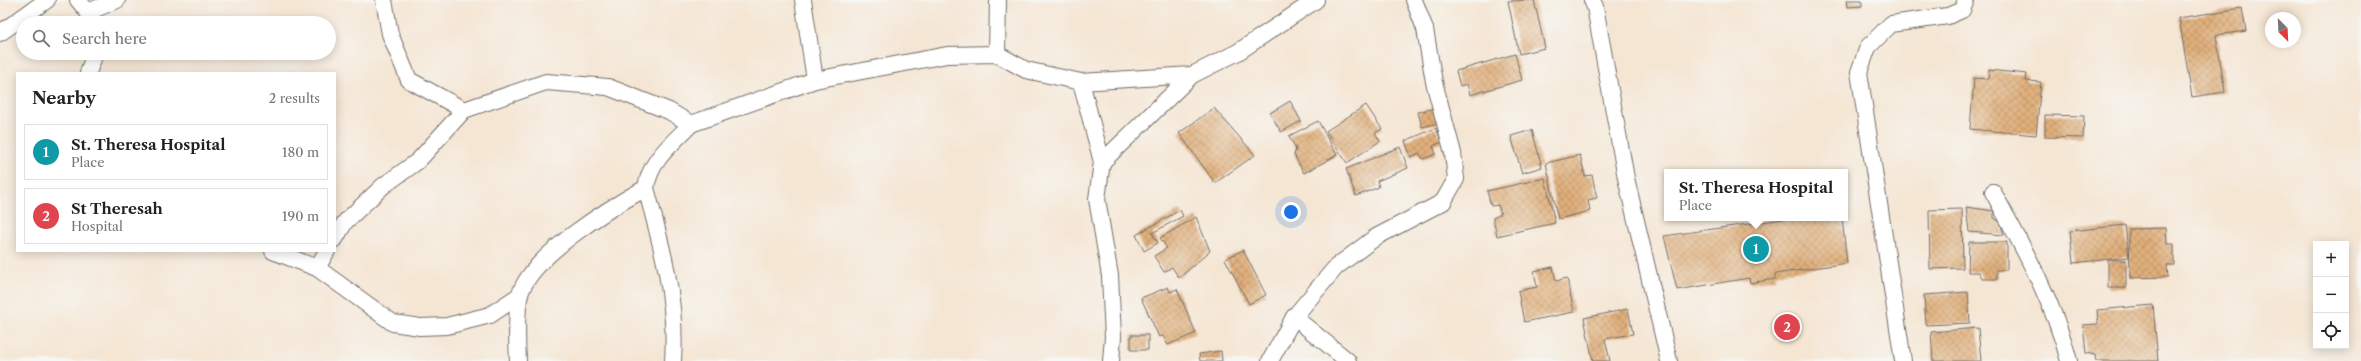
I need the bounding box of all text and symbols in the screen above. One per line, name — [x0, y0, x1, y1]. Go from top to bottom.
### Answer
north arrow — [2265, 12, 2301, 48]
search box — [16, 16, 336, 60]
icon: search — [30, 27, 52, 49]
text: Search here — [62, 29, 147, 48]
text: Nearby — [32, 88, 96, 108]
text: 2 results — [269, 90, 320, 106]
text: St. Theresa Hospital — [71, 135, 226, 154]
text: 1 — [43, 144, 49, 160]
text: 180 m — [282, 144, 319, 160]
text: Place — [71, 154, 104, 170]
popup — [1664, 169, 1848, 221]
text: St. Theresa Hospital — [1679, 178, 1833, 197]
text: Place — [1679, 197, 1712, 213]
text: St Theresah — [71, 199, 163, 218]
your location — [1281, 202, 1301, 222]
text: 2 — [42, 208, 50, 224]
text: 190 m — [282, 208, 319, 224]
text: Hospital — [71, 218, 123, 234]
pin: 1 — [1743, 234, 1769, 264]
map controls — [2313, 241, 2349, 349]
button: + — [2313, 241, 2349, 277]
button: − — [2313, 277, 2349, 313]
pin: 2 — [1774, 312, 1800, 342]
button: locate — [2313, 313, 2349, 349]

